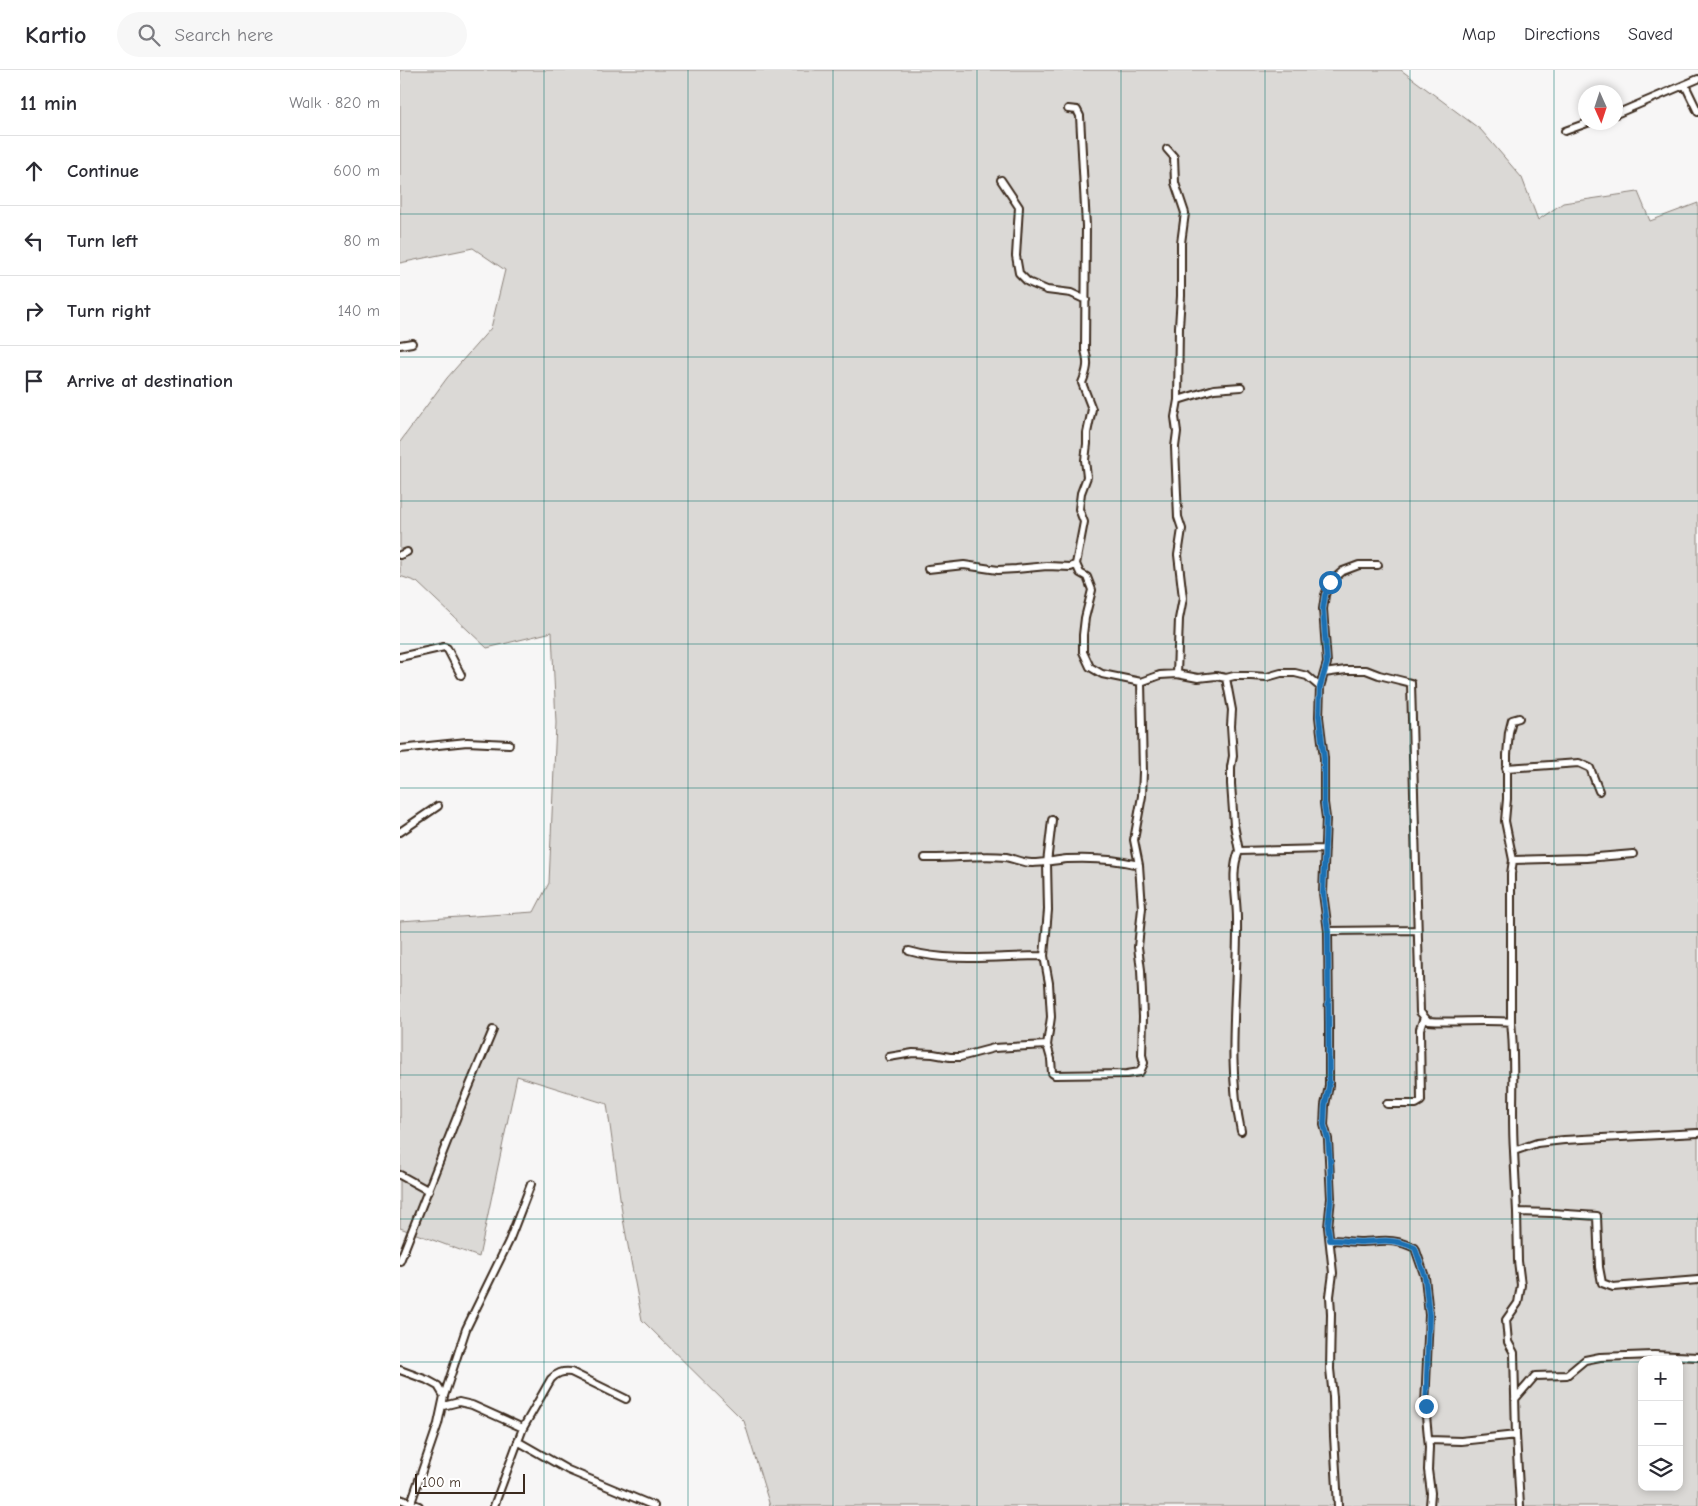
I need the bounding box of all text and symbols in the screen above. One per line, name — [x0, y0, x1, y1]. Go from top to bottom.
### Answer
search box — [117, 12, 467, 57]
text: Kartio — [25, 21, 87, 49]
icon: search — [135, 21, 163, 49]
text: Search here — [175, 24, 273, 46]
text: Map — [1462, 24, 1496, 45]
text: Directions — [1524, 24, 1600, 45]
text: Saved — [1628, 24, 1673, 45]
north arrow — [1578, 85, 1623, 130]
text: 11 min — [20, 91, 77, 115]
text: Walk · 820 m — [289, 94, 380, 112]
icon: ahead — [20, 157, 48, 185]
text: Continue — [67, 160, 139, 182]
text: 600 m — [333, 162, 380, 180]
icon: left — [20, 227, 48, 255]
text: Turn left — [67, 230, 138, 252]
text: 80 m — [343, 232, 380, 250]
icon: right — [20, 297, 48, 325]
text: Turn right — [67, 300, 151, 322]
text: 140 m — [338, 302, 380, 320]
icon: arrive — [20, 367, 48, 395]
text: Arrive at destination — [67, 370, 233, 392]
route start — [1319, 571, 1342, 594]
map controls — [1638, 1356, 1683, 1491]
button: + — [1638, 1356, 1683, 1401]
route end — [1415, 1395, 1438, 1418]
button: − — [1638, 1401, 1683, 1446]
button: layers — [1638, 1446, 1683, 1491]
scale bar — [415, 1471, 525, 1494]
text: 100 m — [422, 1474, 461, 1491]

